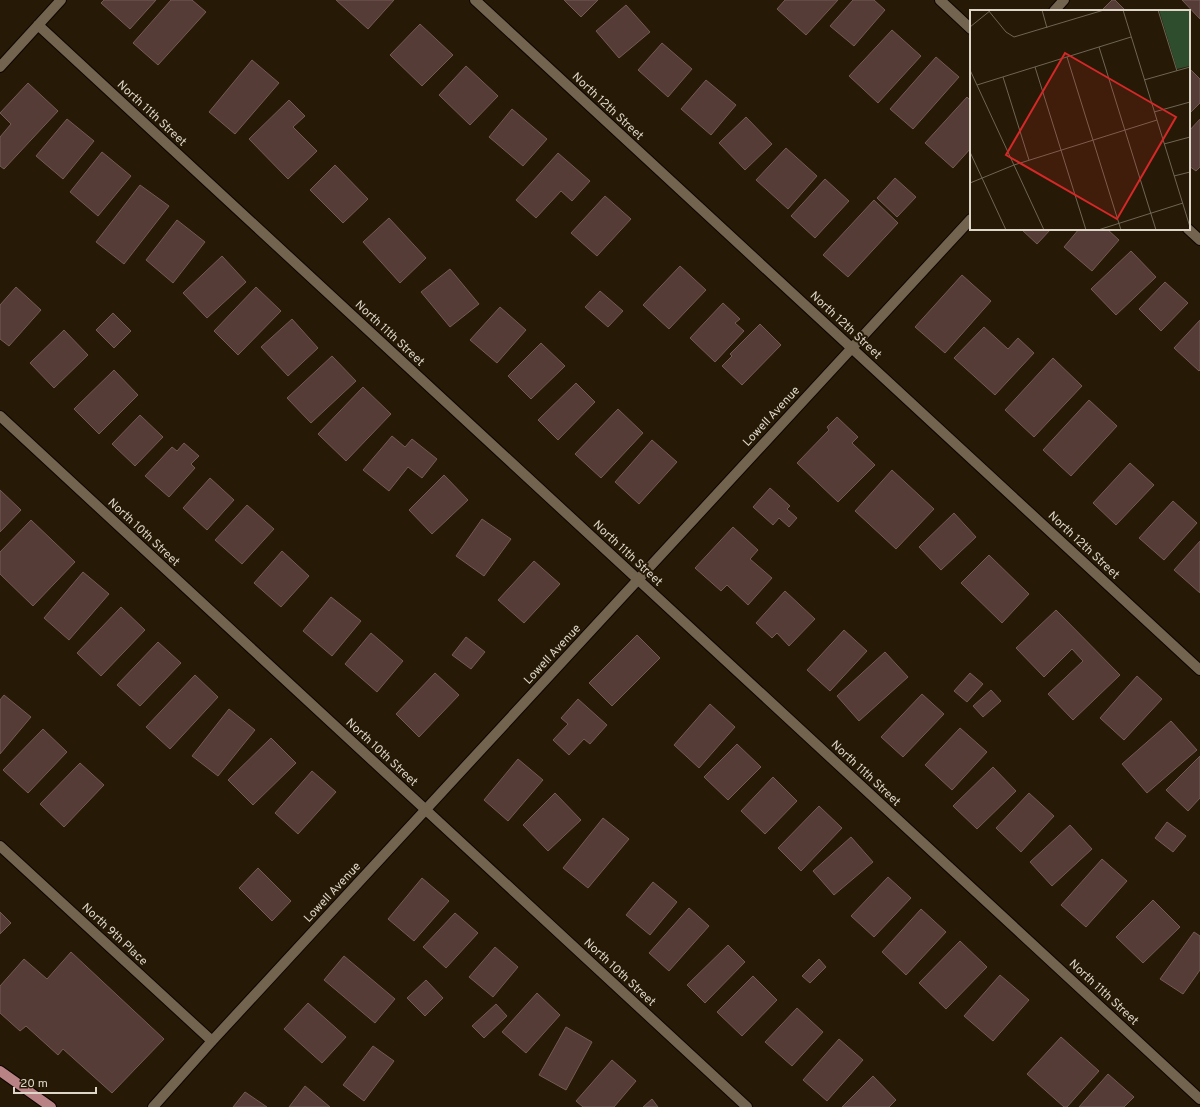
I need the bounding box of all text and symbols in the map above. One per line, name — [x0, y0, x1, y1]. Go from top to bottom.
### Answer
inset map — [970, 10, 1190, 230]
street label: North 12th Street — [568, 69, 647, 144]
street label: North 11th Street — [113, 77, 190, 150]
street label: North 12th Street — [806, 288, 885, 363]
street label: North 11th Street — [351, 297, 428, 370]
street label: Lowell Avenue — [740, 383, 804, 450]
street label: North 10th Street — [104, 495, 183, 570]
street label: North 12th Street — [1044, 508, 1123, 583]
street label: North 11th Street — [589, 517, 666, 590]
street label: Lowell Avenue — [521, 621, 585, 688]
street label: North 10th Street — [342, 715, 421, 790]
street label: North 11th Street — [827, 737, 904, 810]
street label: Lowell Avenue — [301, 859, 365, 926]
street label: North 9th Place — [78, 900, 151, 969]
street label: North 10th Street — [580, 935, 659, 1010]
street label: North 11th Street — [1065, 956, 1142, 1029]
scale bar — [14, 1069, 96, 1095]
text: 20 m — [20, 1076, 48, 1092]

